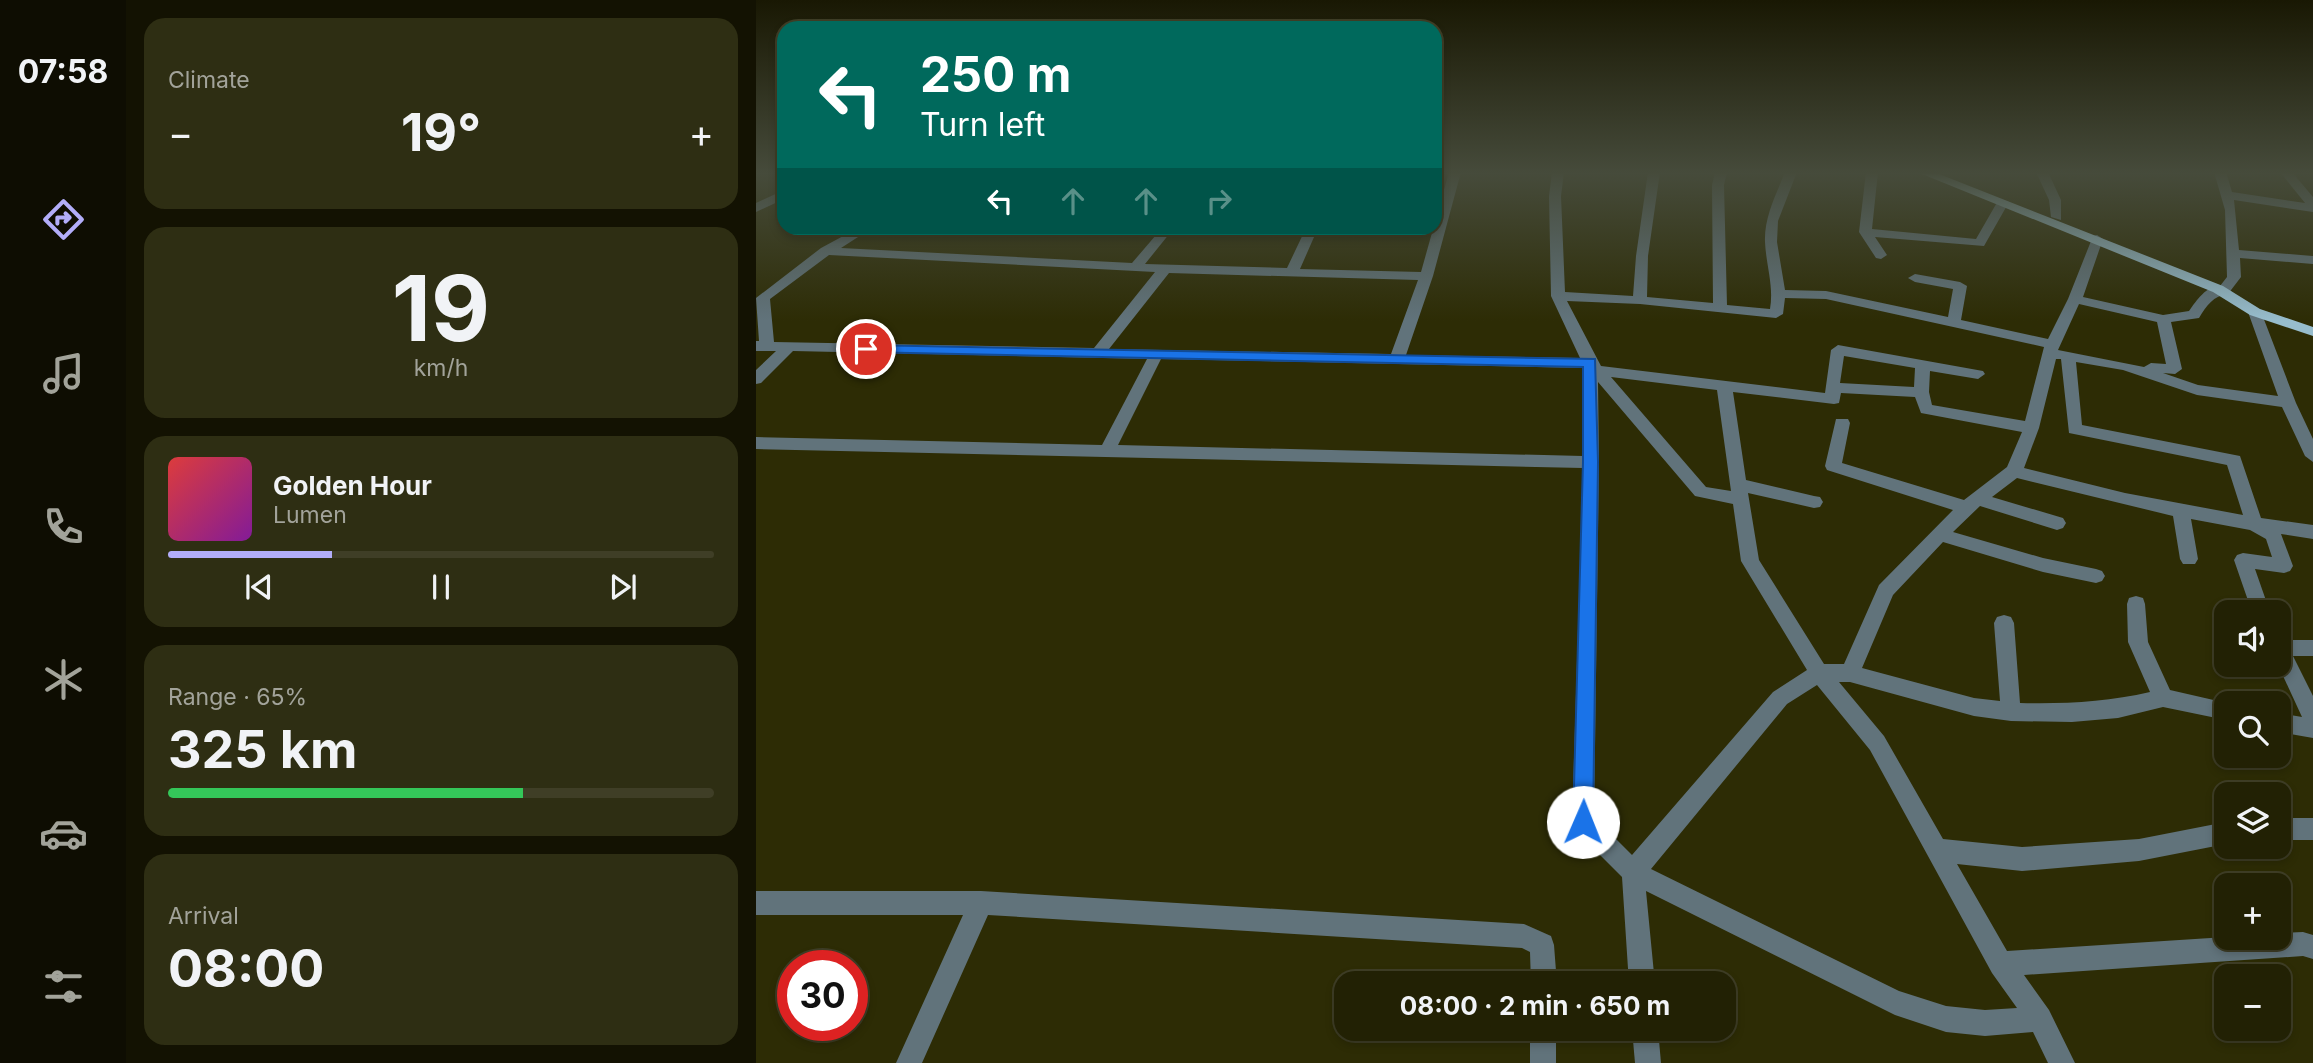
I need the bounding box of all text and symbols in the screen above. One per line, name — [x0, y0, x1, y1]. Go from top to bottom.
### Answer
text: 250 m — [920, 45, 1072, 104]
icon: left — [805, 49, 896, 140]
text: 07:58 — [18, 52, 108, 91]
text: Climate — [168, 66, 250, 94]
text: 19° — [401, 101, 481, 164]
text: Turn left — [920, 105, 1045, 144]
text: − — [168, 110, 193, 156]
text: + — [689, 110, 714, 156]
icon: left — [981, 182, 1019, 220]
icon: ahead — [1054, 182, 1092, 220]
icon: ahead — [1127, 182, 1165, 220]
icon: right — [1200, 182, 1238, 220]
icon: directions — [39, 195, 88, 244]
text: 19 — [392, 253, 490, 363]
pin — [836, 319, 896, 379]
icon: arrive — [847, 330, 885, 368]
icon: music — [39, 349, 88, 398]
text: km/h — [414, 354, 468, 382]
text: Golden Hour — [273, 470, 432, 501]
text: Lumen — [273, 501, 347, 529]
icon: phone — [39, 502, 88, 551]
icon: previous — [240, 568, 278, 606]
icon: pause — [422, 568, 460, 606]
icon: next — [604, 568, 642, 606]
map controls — [2214, 600, 2291, 1041]
button: sound — [2214, 600, 2291, 677]
icon: climate — [39, 655, 88, 704]
text: Range · 65% — [168, 683, 307, 711]
button: search — [2214, 691, 2291, 768]
text: 325 km — [168, 718, 358, 781]
button: layers — [2214, 782, 2291, 859]
position arrow — [1546, 785, 1620, 859]
icon: car — [39, 809, 88, 858]
button: + — [2214, 873, 2291, 950]
text: Arrival — [168, 902, 239, 930]
text: 08:00 — [168, 937, 324, 1000]
speed limit sign: 30 — [777, 950, 868, 1041]
icon: filters — [39, 962, 88, 1011]
button: − — [2214, 964, 2291, 1041]
text: 08:00 · 2 min · 650 m — [1400, 990, 1670, 1021]

